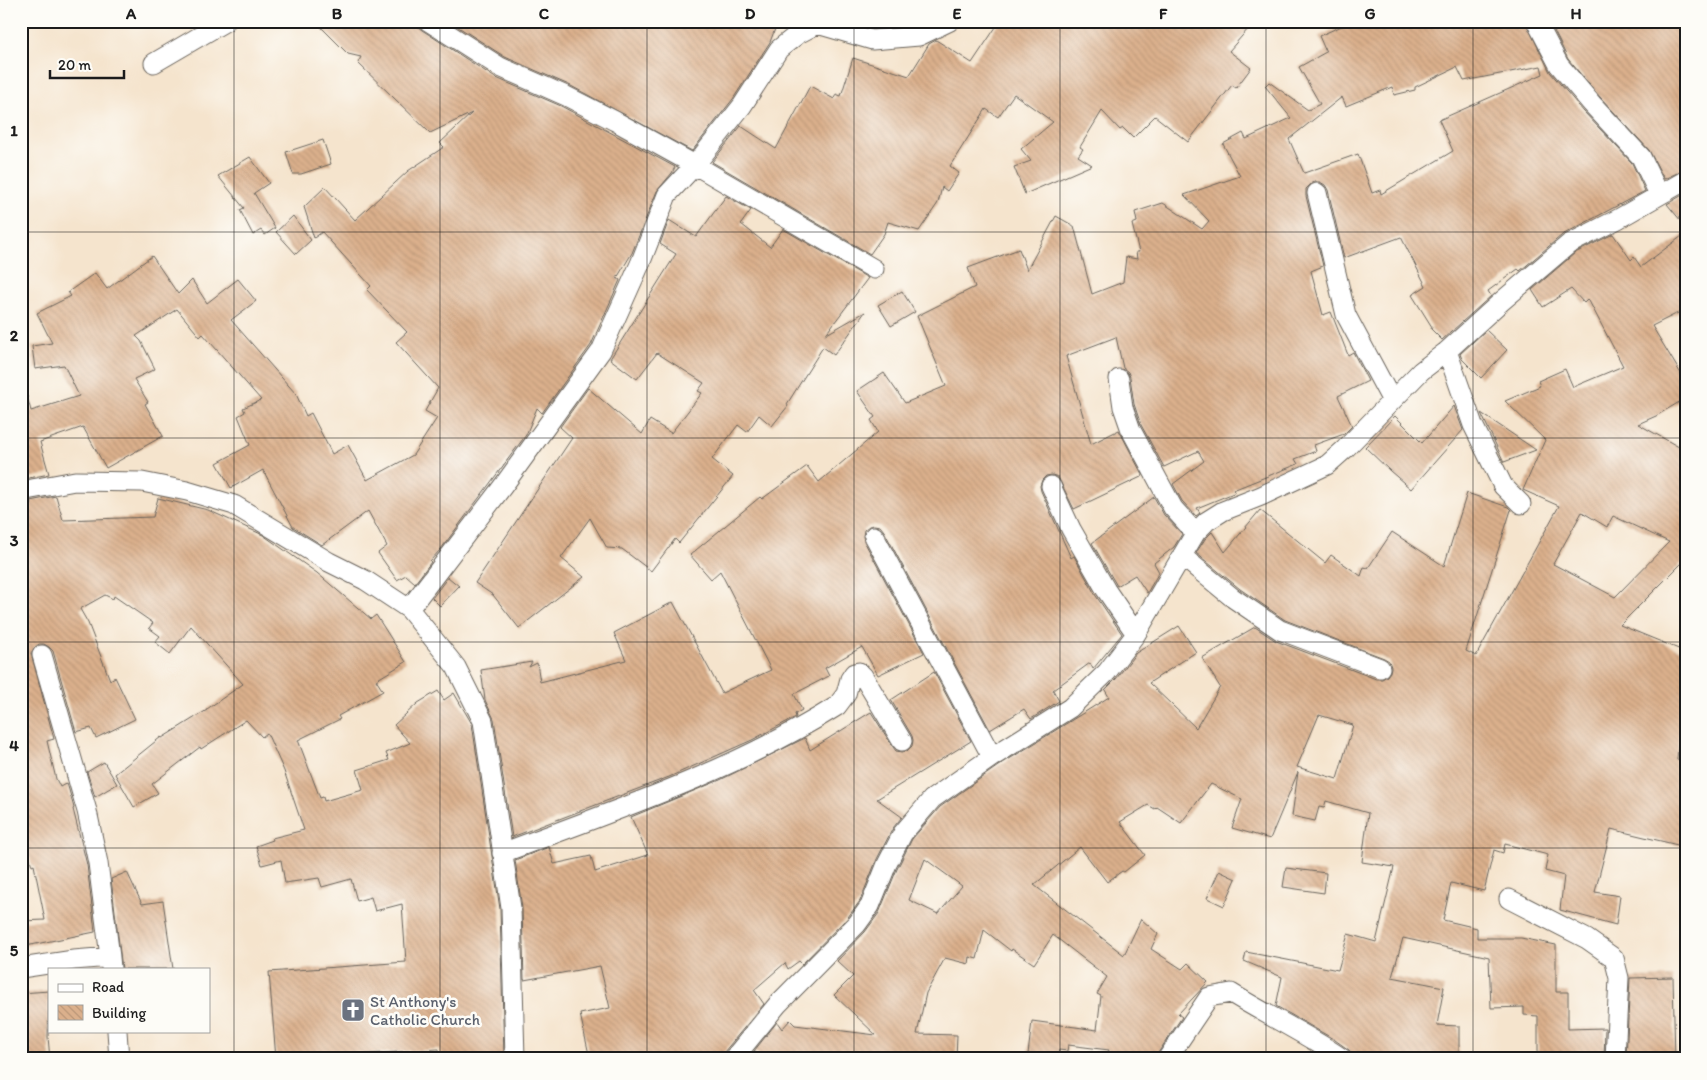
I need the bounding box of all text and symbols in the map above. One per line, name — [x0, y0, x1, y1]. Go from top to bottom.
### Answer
text: A — [125, 4, 137, 23]
text: B — [332, 4, 343, 23]
text: C — [539, 4, 550, 23]
text: D — [745, 4, 756, 23]
text: E — [953, 4, 962, 23]
text: F — [1159, 4, 1168, 23]
text: G — [1364, 4, 1376, 23]
text: H — [1570, 4, 1582, 23]
scale bar — [50, 48, 124, 80]
text: 20 m — [58, 56, 92, 74]
text: 1 — [10, 121, 18, 140]
text: 2 — [10, 326, 19, 345]
text: 3 — [10, 531, 19, 550]
text: 4 — [9, 736, 19, 755]
text: 5 — [10, 941, 19, 960]
legend — [48, 968, 210, 1032]
text: Road — [92, 978, 125, 996]
place label: St Anthony's Catholic Church — [370, 992, 480, 1029]
church icon: St Anthony's Catholic Church — [340, 997, 366, 1023]
text: Building — [92, 1004, 146, 1022]

